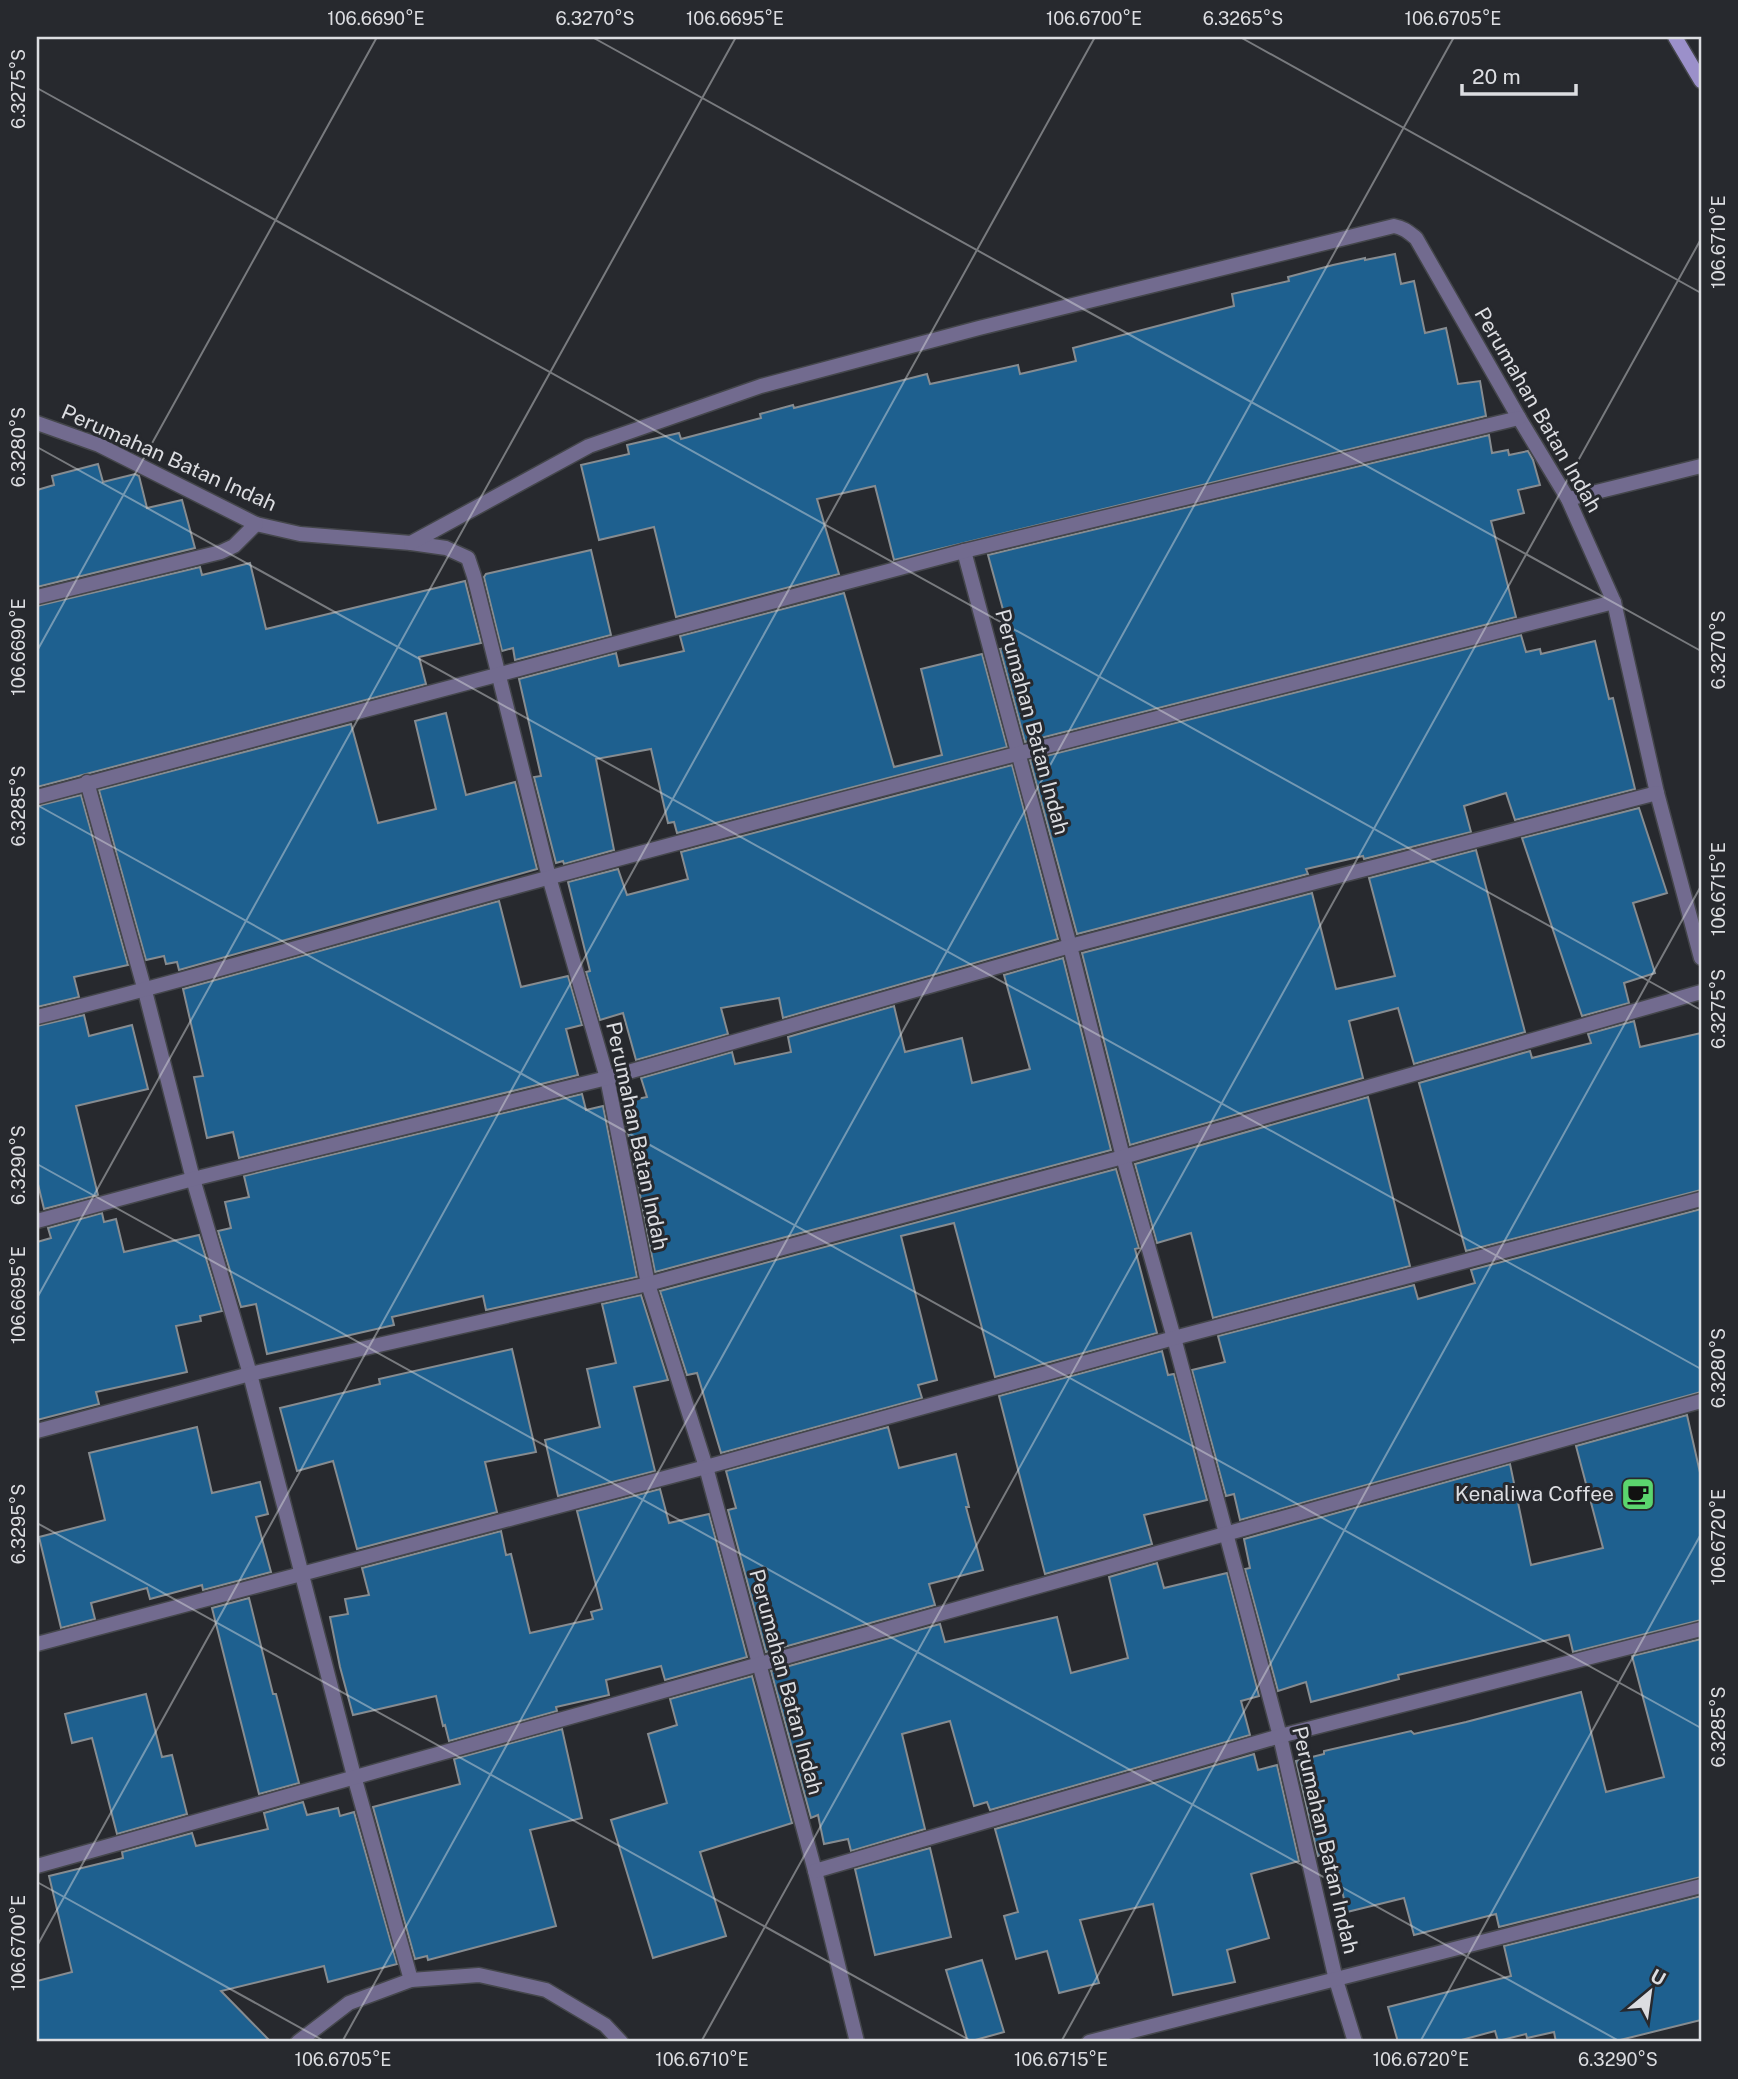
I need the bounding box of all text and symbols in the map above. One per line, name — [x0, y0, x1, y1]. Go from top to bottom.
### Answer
text: 106.6690°E — [327, 8, 425, 29]
text: 6.3270°S — [555, 8, 635, 29]
text: 106.6695°E — [686, 8, 784, 29]
text: 106.6700°E — [1046, 8, 1142, 29]
text: 6.3265°S — [1203, 8, 1283, 29]
text: 106.6705°E — [1405, 8, 1501, 29]
text: 6.3275°S — [8, 49, 29, 129]
scale bar — [1462, 52, 1575, 96]
text: 20 m — [1472, 64, 1521, 89]
text: 106.6710°E — [1708, 195, 1729, 289]
street label: Perumahan Batan Indah — [1469, 303, 1607, 517]
street label: Perumahan Batan Indah — [58, 399, 281, 516]
text: 6.3280°S — [8, 407, 29, 487]
text: 106.6690°E — [8, 598, 29, 696]
street label: Perumahan Batan Indah — [990, 606, 1075, 838]
text: 6.3270°S — [1708, 610, 1729, 690]
text: 6.3285°S — [8, 766, 29, 846]
text: 106.6715°E — [1708, 842, 1729, 936]
text: 6.3275°S — [1708, 969, 1729, 1049]
street label: Perumahan Batan Indah — [601, 1019, 674, 1252]
text: 6.3290°S — [8, 1125, 29, 1205]
text: 106.6695°E — [8, 1246, 29, 1344]
text: 6.3280°S — [1708, 1328, 1729, 1408]
cafe icon: Kenaliwa Coffee — [1619, 1475, 1657, 1513]
place label: Kenaliwa Coffee — [1455, 1481, 1614, 1506]
text: 6.3295°S — [8, 1484, 29, 1564]
text: 106.6720°E — [1708, 1489, 1729, 1585]
street label: Perumahan Batan Indah — [744, 1566, 829, 1798]
text: 6.3285°S — [1708, 1687, 1729, 1767]
street label: Perumahan Batan Indah — [1287, 1724, 1364, 1956]
text: 106.6700°E — [8, 1895, 29, 1991]
north arrow — [1616, 1956, 1686, 2026]
text: U — [1647, 1964, 1670, 1990]
text: 106.6705°E — [295, 2049, 391, 2070]
text: 106.6710°E — [655, 2049, 749, 2070]
text: 106.6715°E — [1014, 2049, 1108, 2070]
text: 106.6720°E — [1373, 2049, 1469, 2070]
text: 6.3290°S — [1578, 2049, 1658, 2070]

